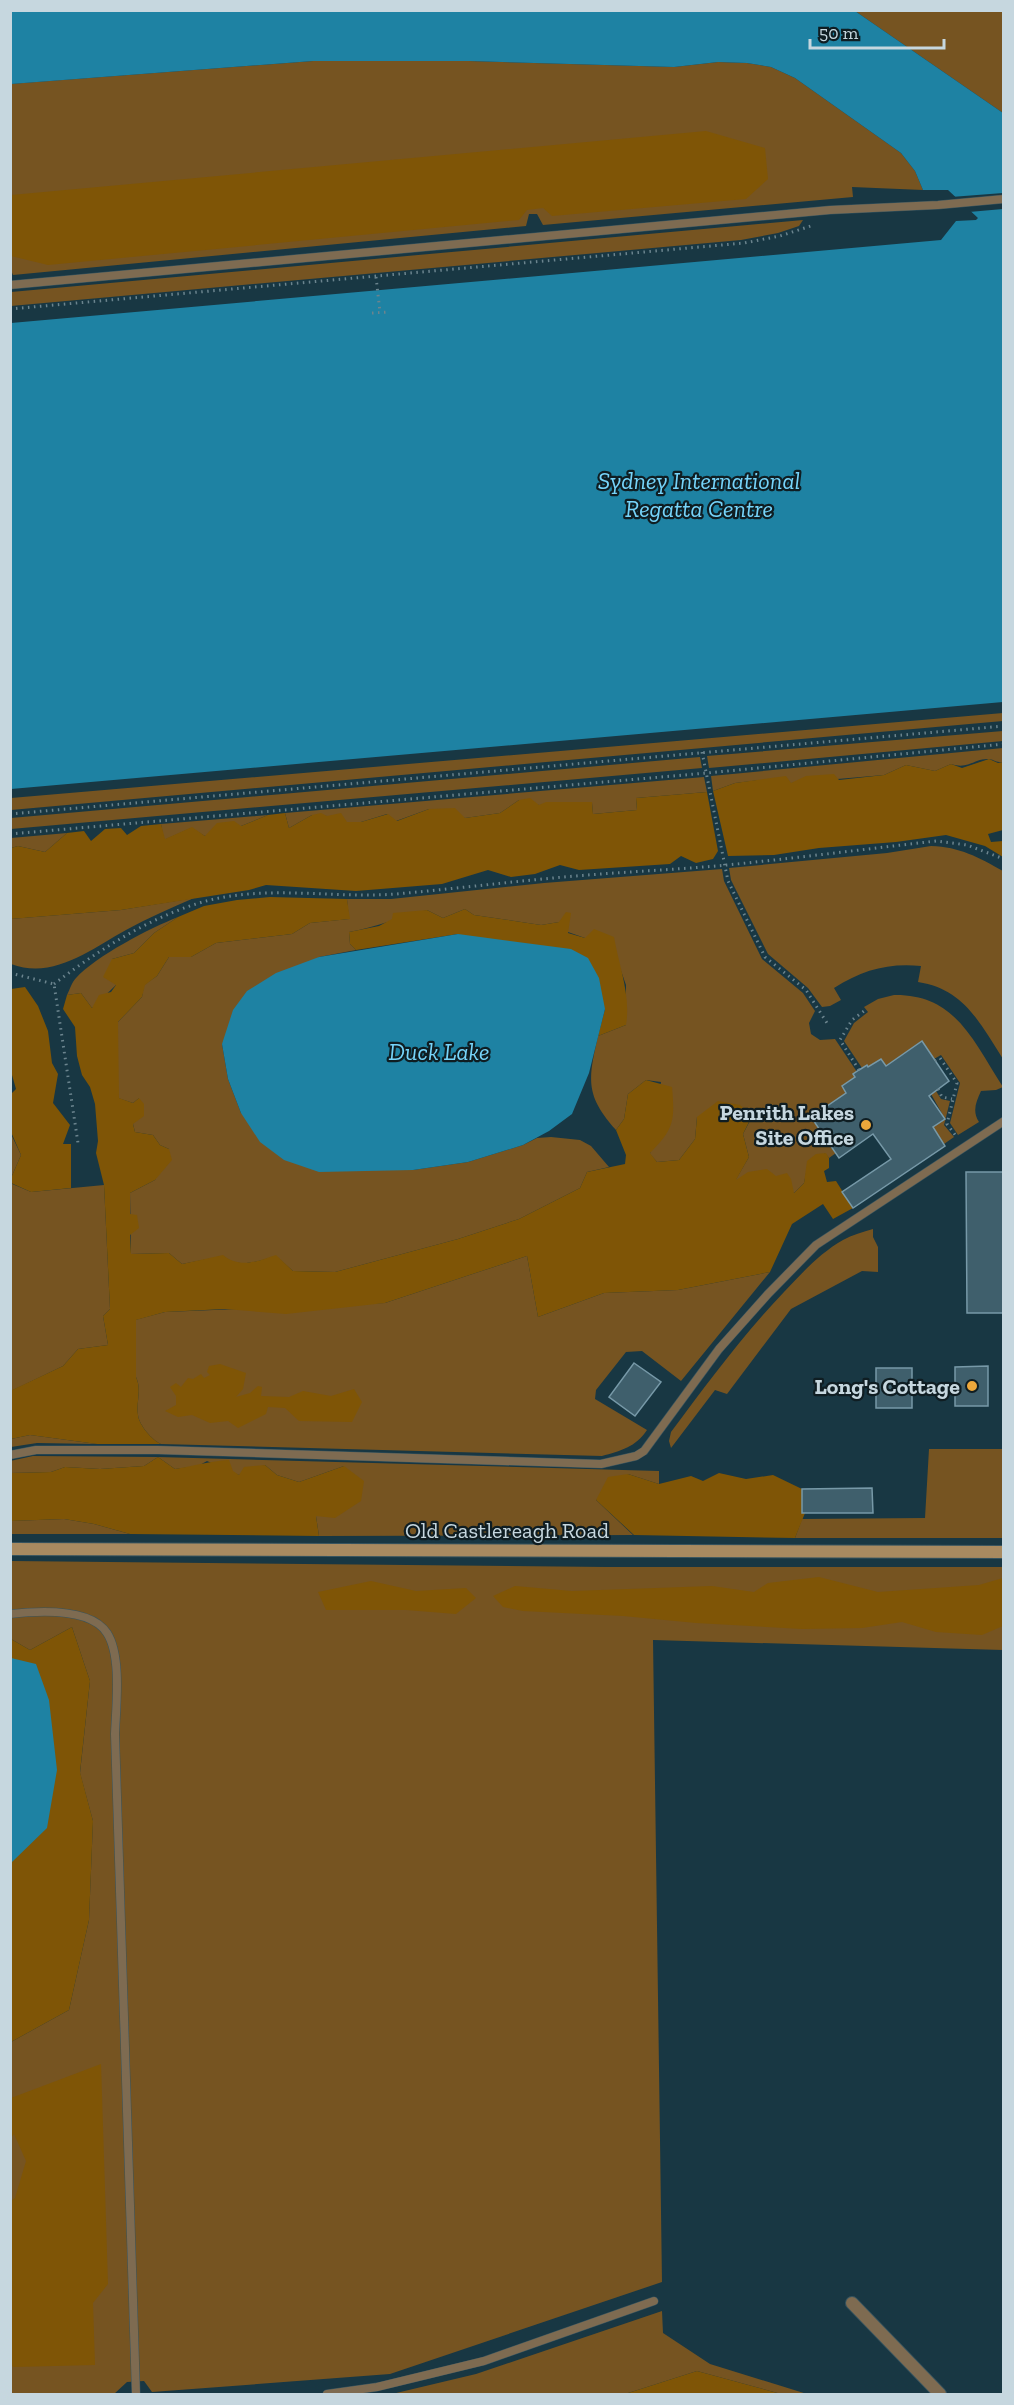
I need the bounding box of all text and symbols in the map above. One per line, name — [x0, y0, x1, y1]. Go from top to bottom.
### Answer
scale bar — [810, 12, 944, 50]
text: 50 m — [819, 22, 859, 44]
water label: Sydney International Regatta Centre — [598, 466, 800, 523]
water label: Duck Lake — [389, 1037, 489, 1066]
place label: Penrith Lakes Site Office — [719, 1099, 854, 1151]
marker: Penrith Lakes Site Office — [859, 1118, 873, 1132]
place label: Long's Cottage — [814, 1373, 960, 1400]
marker: Long's Cottage — [965, 1379, 979, 1393]
street label: Old Castlereagh Road — [405, 1517, 609, 1544]

